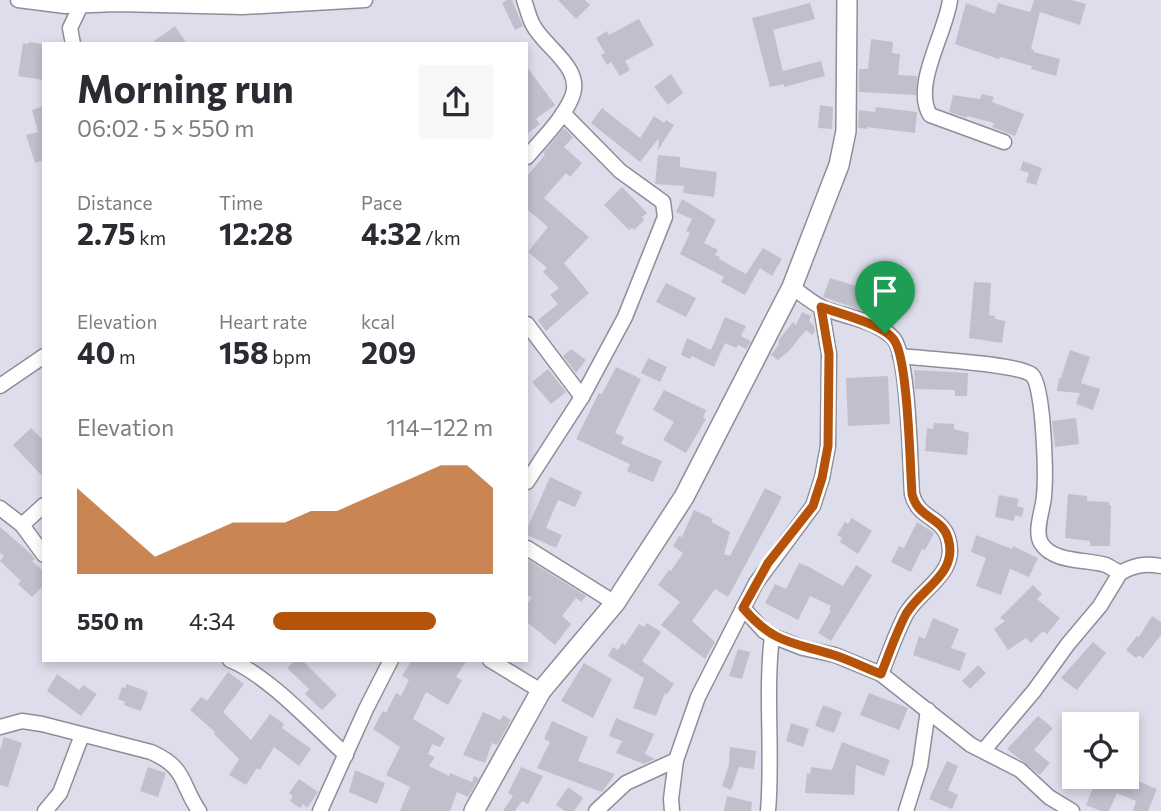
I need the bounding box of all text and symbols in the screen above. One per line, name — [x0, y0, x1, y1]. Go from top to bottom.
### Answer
text: Morning run — [77, 64, 294, 111]
button: share — [419, 65, 493, 139]
text: 06:02 · 5 × 550 m — [77, 114, 254, 142]
text: Distance — [77, 191, 153, 214]
text: Time — [219, 191, 263, 214]
text: Pace — [361, 191, 402, 214]
text: 2.75 — [77, 214, 136, 251]
text: 12:28 — [219, 214, 293, 251]
text: 4:32 — [361, 214, 422, 251]
text: km — [136, 226, 166, 249]
text: /km — [422, 226, 461, 249]
pin — [855, 261, 915, 333]
icon: arrive — [866, 272, 904, 310]
text: Elevation — [77, 310, 157, 333]
text: Heart rate — [219, 310, 307, 333]
text: kcal — [361, 310, 395, 333]
text: 40 — [77, 333, 115, 370]
text: 158 — [219, 333, 269, 370]
text: 209 — [361, 333, 416, 370]
text: m — [115, 345, 136, 368]
text: bpm — [269, 345, 311, 368]
text: Elevation — [77, 413, 174, 441]
text: 114–122 m — [386, 413, 493, 441]
text: 550 m — [77, 607, 144, 635]
text: 4:34 — [189, 607, 235, 635]
map controls — [1062, 712, 1139, 789]
button: locate — [1062, 712, 1139, 789]

